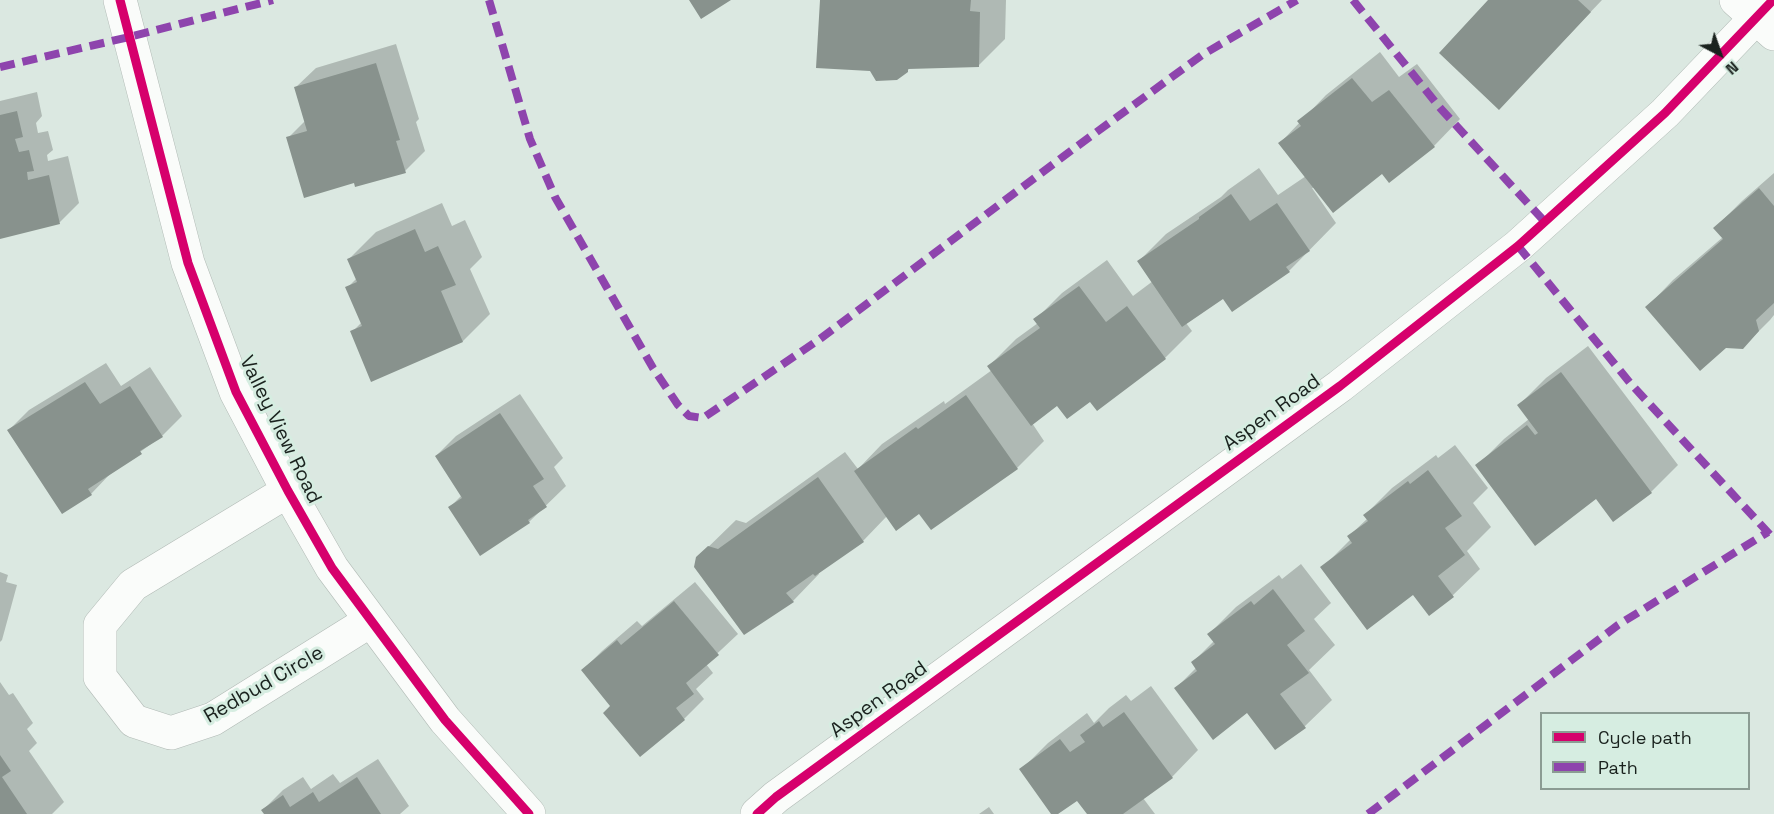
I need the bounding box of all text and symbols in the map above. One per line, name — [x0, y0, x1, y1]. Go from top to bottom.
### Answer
north arrow — [1690, 24, 1750, 84]
text: N — [1721, 57, 1743, 79]
street label: Valley View Road — [234, 352, 326, 508]
street label: Aspen Road — [1219, 370, 1325, 456]
street label: Redbud Circle — [200, 641, 328, 729]
street label: Aspen Road — [826, 657, 932, 743]
legend — [1540, 712, 1750, 790]
text: Cycle path — [1598, 726, 1692, 749]
text: Path — [1598, 756, 1638, 779]

